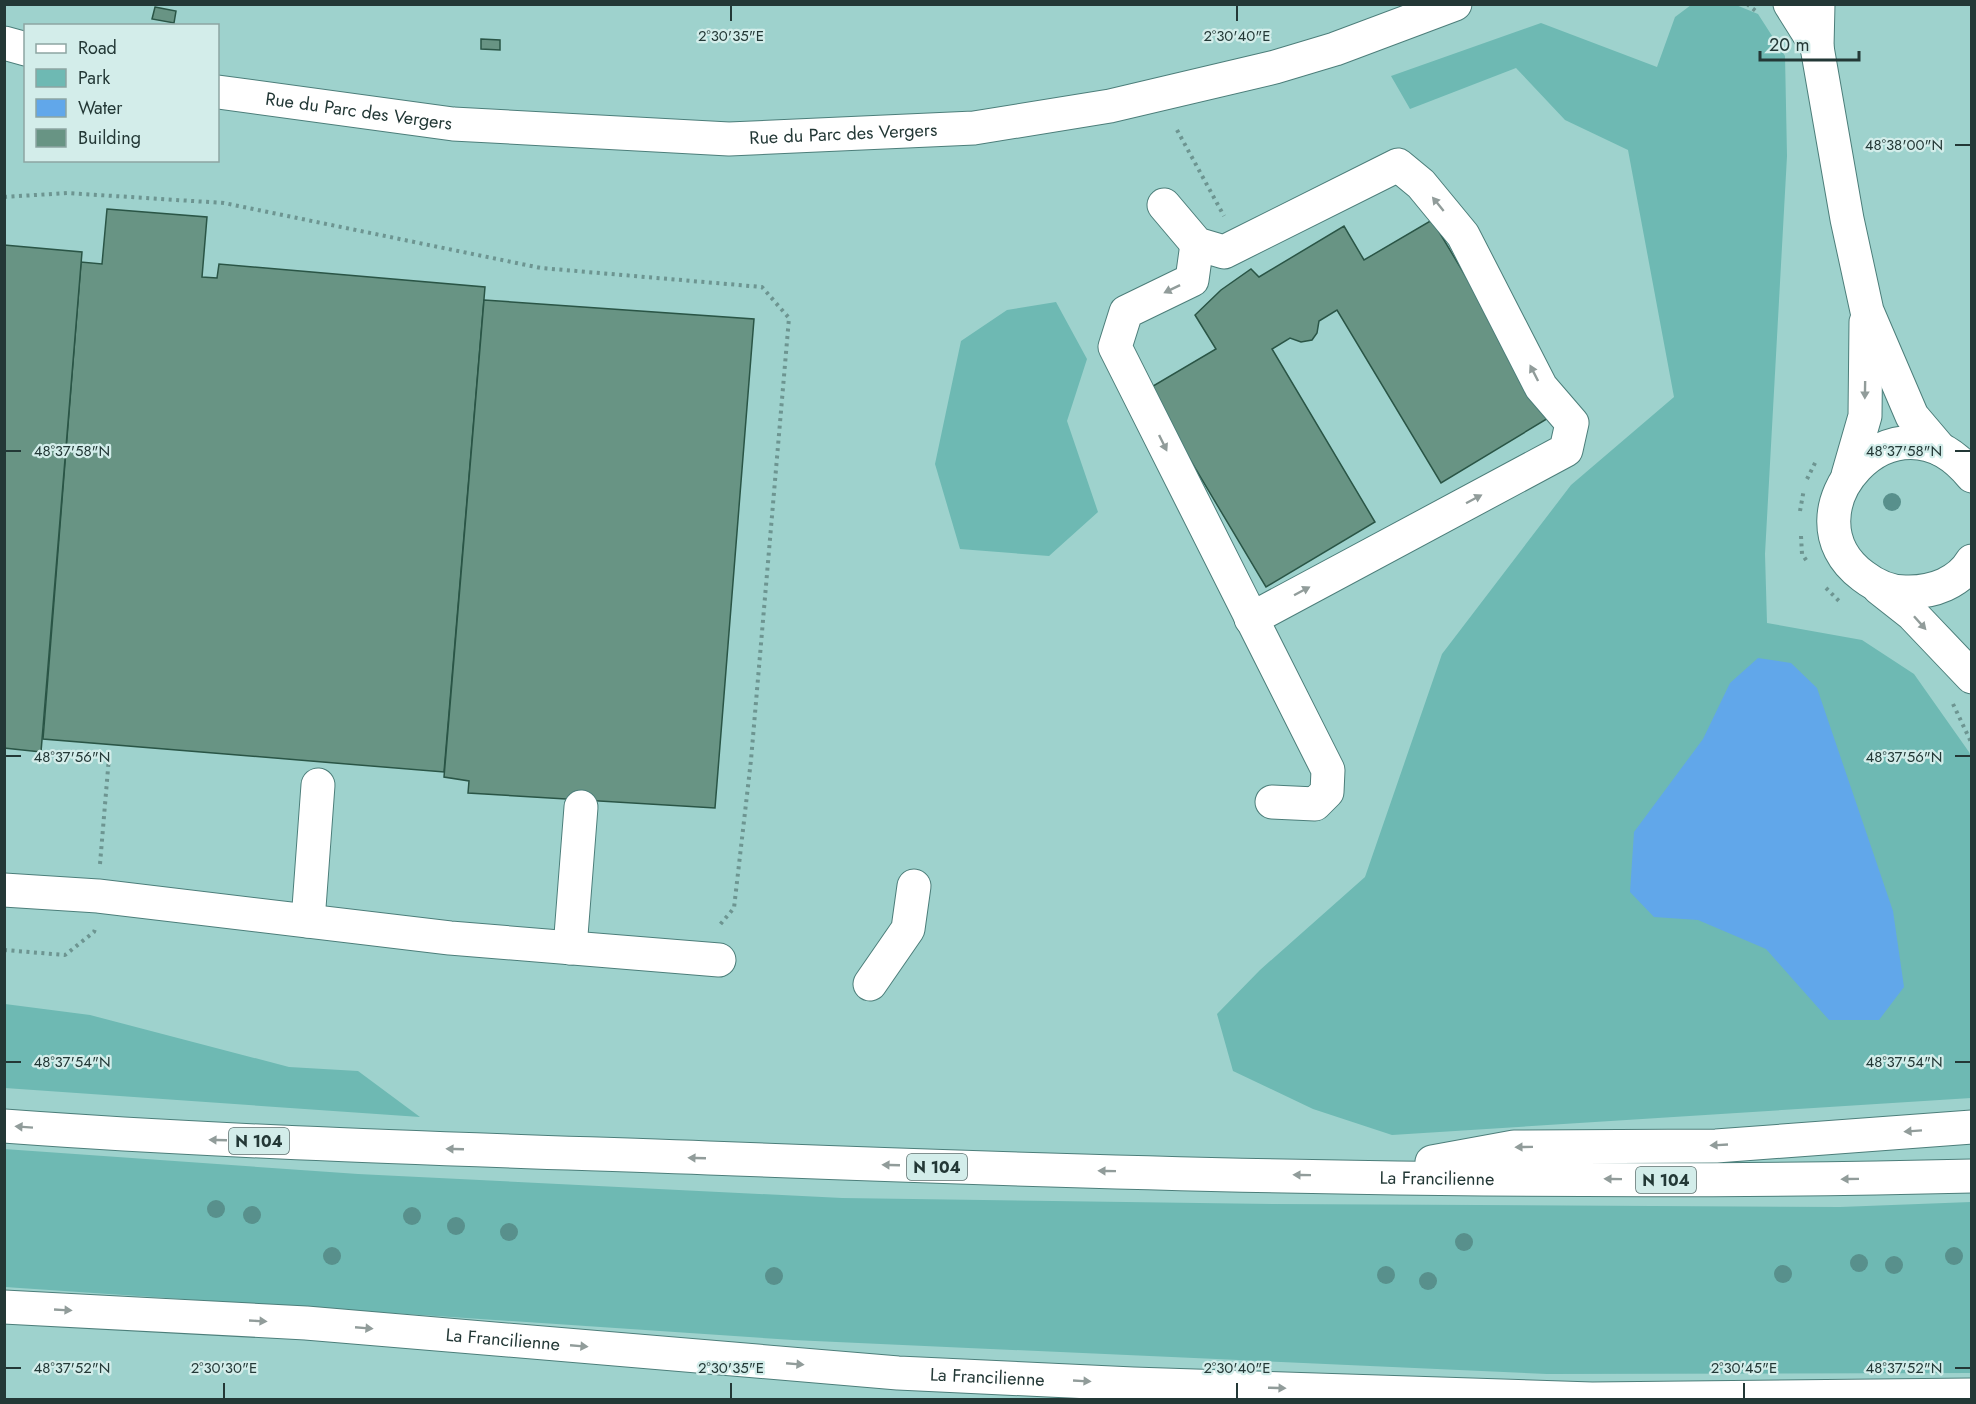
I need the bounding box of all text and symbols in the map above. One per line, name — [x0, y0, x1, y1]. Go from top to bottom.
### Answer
legend — [24, 24, 219, 162]
scale bar — [1760, 24, 1859, 62]
text: 2°30'35"E — [698, 25, 764, 47]
text: 2°30'40"E — [1203, 25, 1271, 47]
text: 20 m — [1769, 32, 1809, 58]
text: Road — [78, 35, 117, 61]
text: Park — [78, 65, 110, 91]
street label: Rue du Parc des Vergers — [264, 86, 454, 137]
text: Water — [78, 95, 123, 121]
street label: Rue du Parc des Vergers — [749, 117, 938, 151]
text: Building — [78, 125, 141, 151]
text: 48°38'00"N — [1865, 134, 1943, 156]
one-way arrow — [1432, 197, 1445, 212]
one-way arrow — [1163, 285, 1180, 294]
one-way arrow — [1529, 365, 1539, 382]
one-way arrow — [1860, 381, 1870, 400]
one-way arrow — [1158, 434, 1168, 452]
text: 48°37'58"N — [34, 440, 110, 462]
text: 48°37'58"N — [1866, 440, 1942, 462]
one-way arrow — [1466, 494, 1483, 504]
one-way arrow — [1294, 586, 1311, 596]
one-way arrow — [1913, 615, 1926, 630]
text: 48°37'56"N — [34, 746, 110, 768]
text: 48°37'56"N — [1866, 746, 1942, 768]
text: 48°37'54"N — [33, 1051, 111, 1073]
text: 48°37'54"N — [1865, 1051, 1943, 1073]
one-way arrow — [14, 1122, 33, 1132]
one-way arrow — [1904, 1127, 1923, 1136]
road number: N 104 — [229, 1128, 289, 1154]
one-way arrow — [209, 1135, 228, 1144]
one-way arrow — [1709, 1141, 1728, 1150]
one-way arrow — [1514, 1142, 1533, 1152]
one-way arrow — [445, 1144, 464, 1153]
one-way arrow — [687, 1153, 706, 1163]
road number: N 104 — [907, 1154, 967, 1180]
one-way arrow — [882, 1161, 901, 1170]
street label: La Francilienne — [1379, 1165, 1494, 1192]
one-way arrow — [1098, 1166, 1117, 1175]
road number: N 104 — [1636, 1167, 1696, 1193]
one-way arrow — [1293, 1170, 1312, 1179]
one-way arrow — [1841, 1174, 1860, 1183]
one-way arrow — [1604, 1175, 1623, 1184]
one-way arrow — [53, 1305, 72, 1314]
one-way arrow — [248, 1316, 267, 1325]
street label: La Francilienne — [445, 1322, 561, 1357]
one-way arrow — [355, 1323, 374, 1333]
one-way arrow — [570, 1341, 589, 1351]
text: 48°37'52"N — [34, 1357, 110, 1379]
text: 2°30'30"E — [191, 1357, 257, 1379]
text: 2°30'35"E — [698, 1357, 764, 1379]
text: 2°30'40"E — [1203, 1357, 1271, 1379]
text: 2°30'45"E — [1711, 1357, 1777, 1379]
text: 48°37'52"N — [1866, 1357, 1942, 1379]
one-way arrow — [785, 1359, 804, 1369]
street label: La Francilienne — [929, 1362, 1045, 1393]
one-way arrow — [1073, 1377, 1092, 1386]
one-way arrow — [1267, 1384, 1286, 1393]

